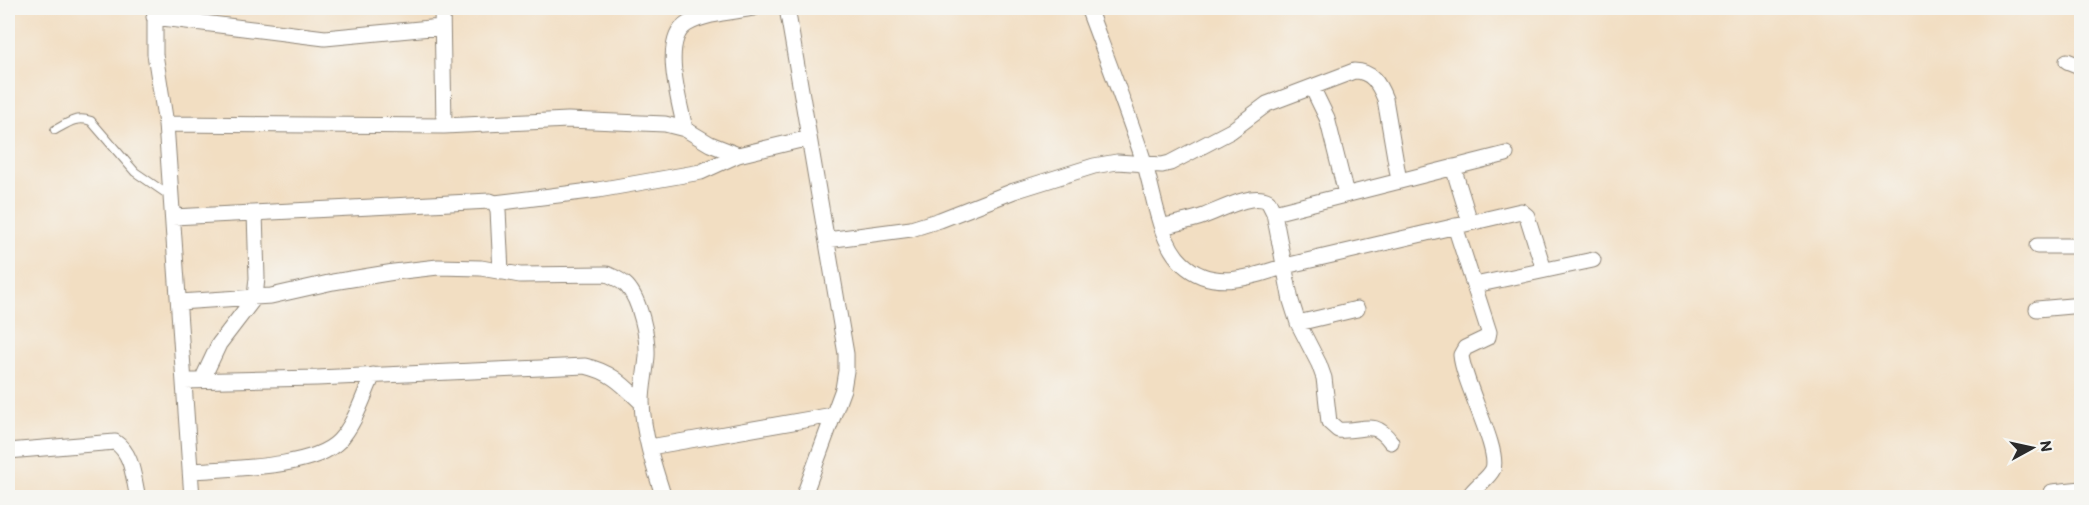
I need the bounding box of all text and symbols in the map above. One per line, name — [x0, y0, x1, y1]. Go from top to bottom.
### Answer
north arrow — [2002, 418, 2062, 478]
text: N — [2036, 439, 2057, 453]

